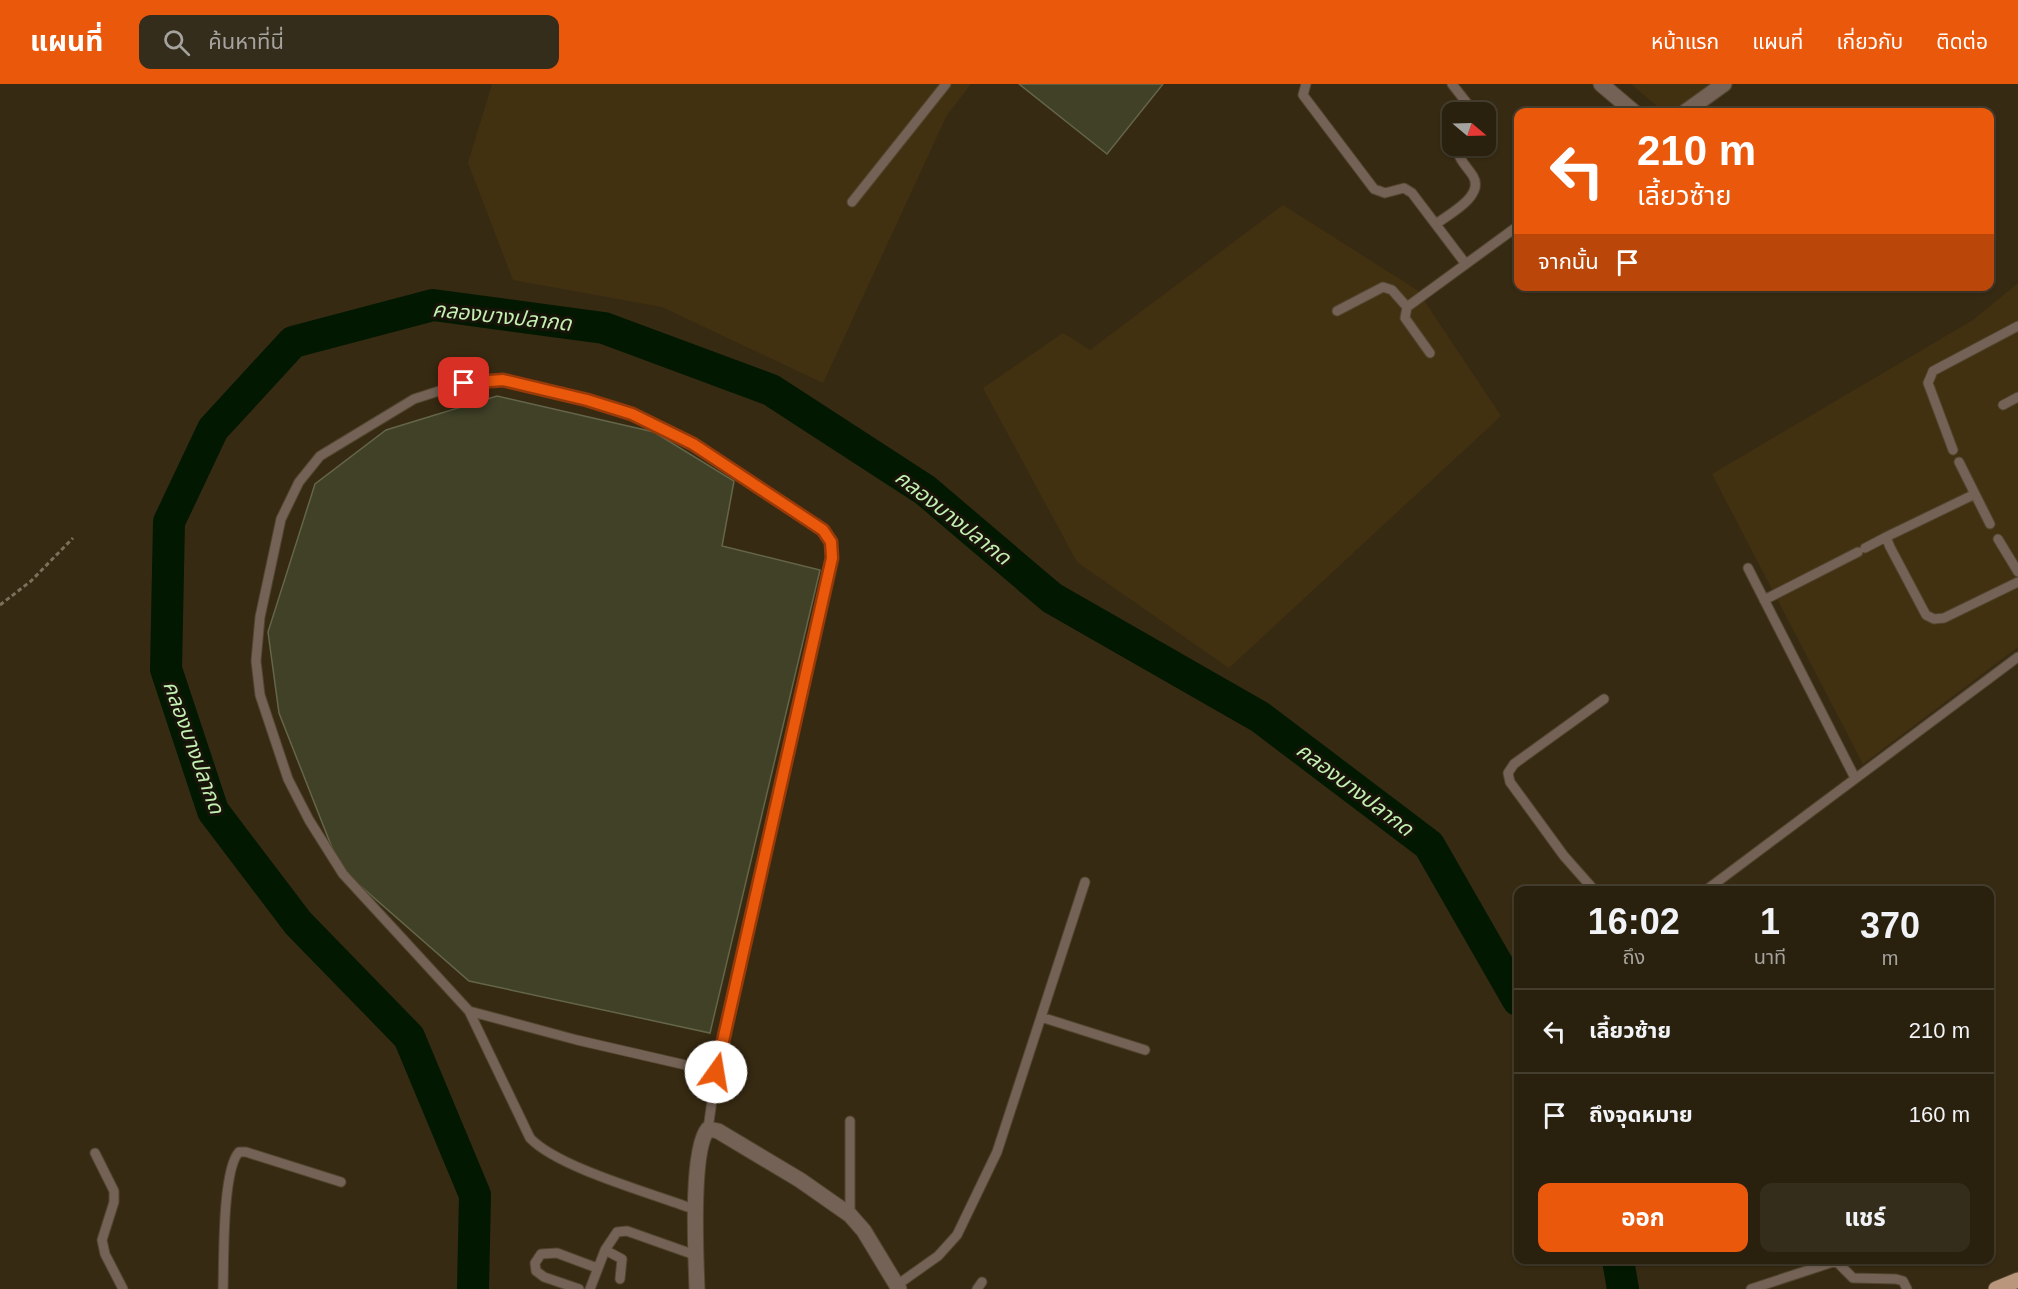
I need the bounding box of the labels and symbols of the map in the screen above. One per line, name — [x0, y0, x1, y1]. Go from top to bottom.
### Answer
north arrow — [1442, 102, 1496, 156]
water label: คลองบางปลากด — [431, 297, 574, 335]
pin — [438, 357, 489, 408]
water label: คลองบางปลากด — [891, 465, 1016, 570]
water label: คลองบางปลากด — [159, 678, 229, 817]
water label: คลองบางปลากด — [1292, 738, 1418, 841]
position arrow — [684, 1040, 748, 1104]

